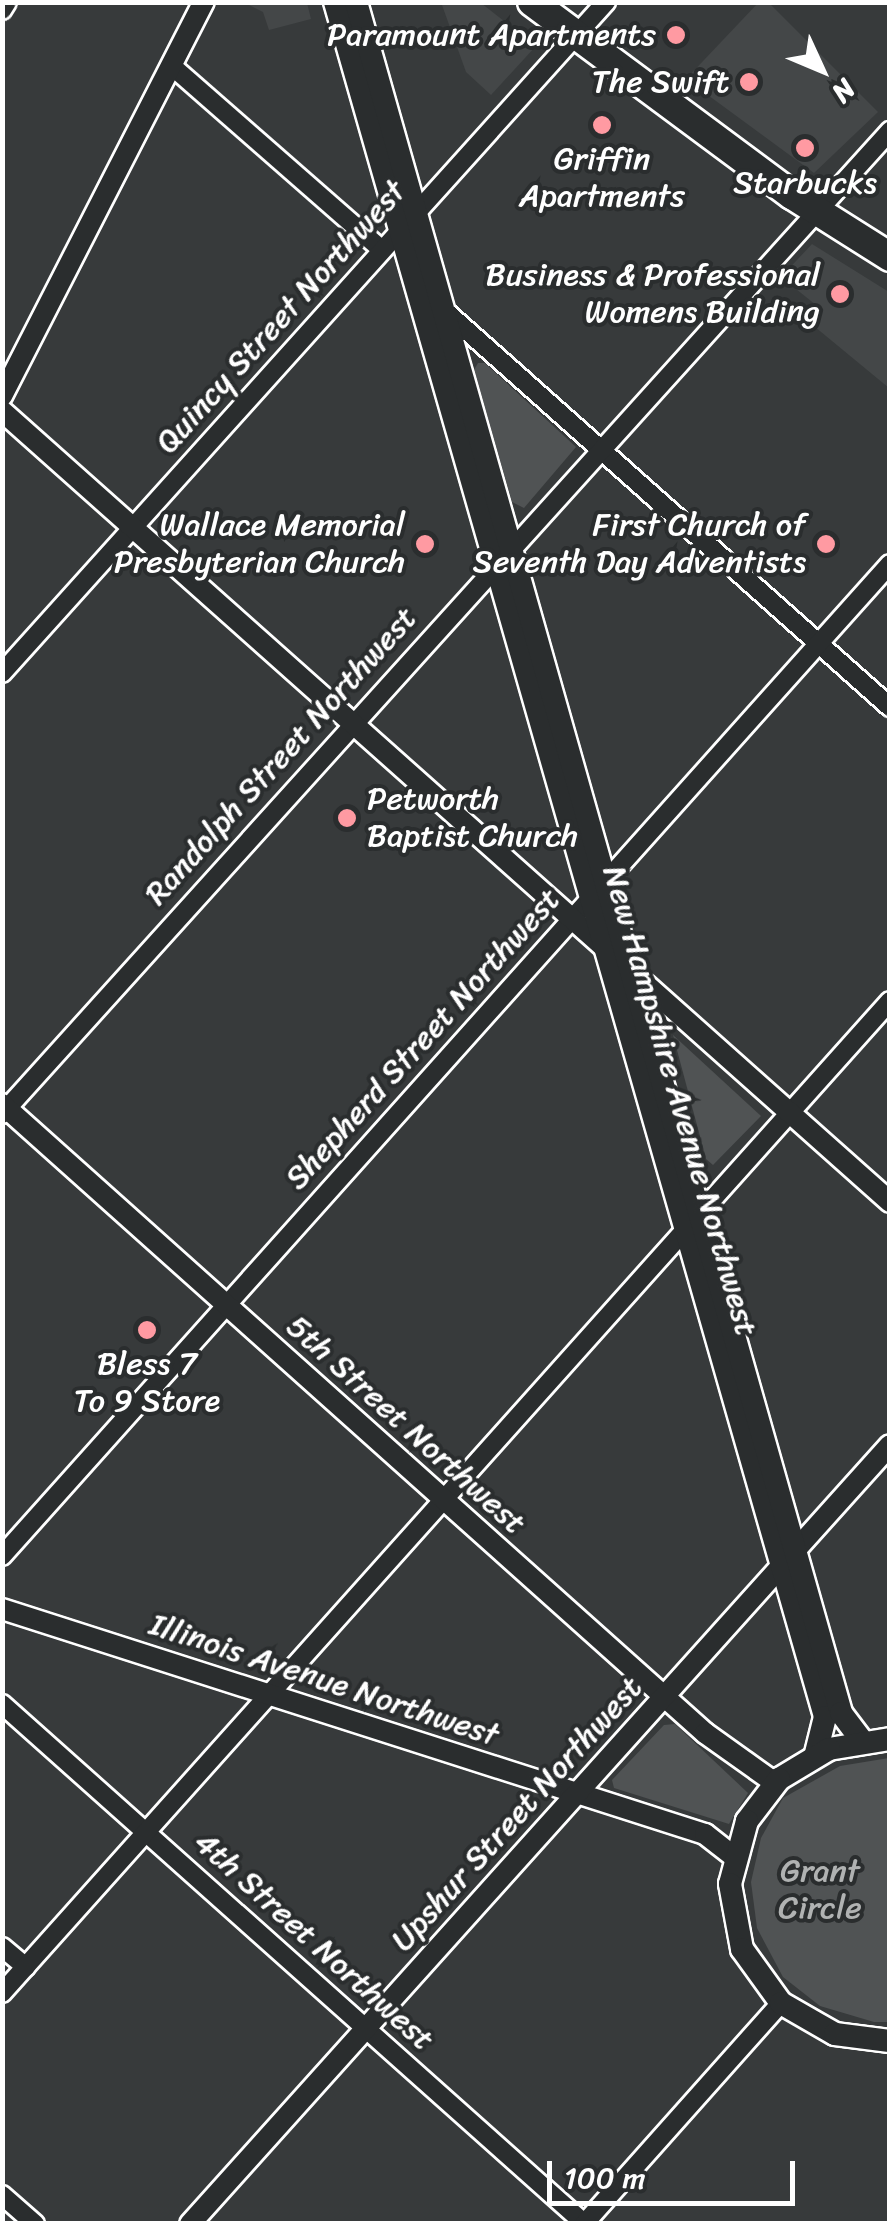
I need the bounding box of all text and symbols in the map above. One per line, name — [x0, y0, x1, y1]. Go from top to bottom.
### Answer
place label: Paramount Apartments — [328, 16, 656, 54]
north arrow — [772, 20, 872, 120]
marker: Paramount Apartments — [665, 24, 687, 46]
place label: The Swift — [592, 63, 729, 101]
text: N — [820, 67, 868, 115]
marker: The Swift — [738, 71, 760, 93]
marker: Griffin Apartments — [591, 114, 613, 136]
marker: Starbucks — [794, 137, 816, 159]
place label: Griffin Apartments — [519, 141, 685, 216]
place label: Starbucks — [733, 164, 877, 202]
street label: Quincy Street Northwest — [148, 172, 414, 462]
place label: Business & Professional Womens Building — [487, 257, 820, 332]
marker: Business & Professional Womens Building — [829, 283, 851, 305]
place label: Wallace Memorial Presbyterian Church — [114, 507, 405, 582]
place label: First Church of Seventh Day Adventists — [471, 507, 806, 582]
marker: Wallace Memorial Presbyterian Church — [414, 533, 436, 555]
marker: First Church of Seventh Day Adventists — [815, 533, 837, 555]
street label: Randolph Street Northwest — [137, 599, 425, 913]
place label: Petworth Baptist Church — [367, 781, 578, 856]
marker: Petworth Baptist Church — [336, 807, 358, 829]
street label: New Hampshire Avenue Northwest — [595, 863, 765, 1339]
street label: Shepherd Street Northwest — [278, 881, 568, 1197]
street label: 5th Street Northwest — [279, 1308, 533, 1542]
marker: Bless 7 To 9 Store — [136, 1319, 158, 1341]
place label: Bless 7 To 9 Store — [73, 1346, 221, 1421]
street label: Illinois Avenue Northwest — [145, 1605, 503, 1755]
street label: Upshur Street Northwest — [383, 1668, 651, 1960]
street label: 4th Street Northwest — [186, 1823, 442, 2059]
park label: Grant Circle — [778, 1853, 862, 1928]
scale bar — [552, 2141, 800, 2203]
text: 100 m — [564, 2151, 646, 2205]

